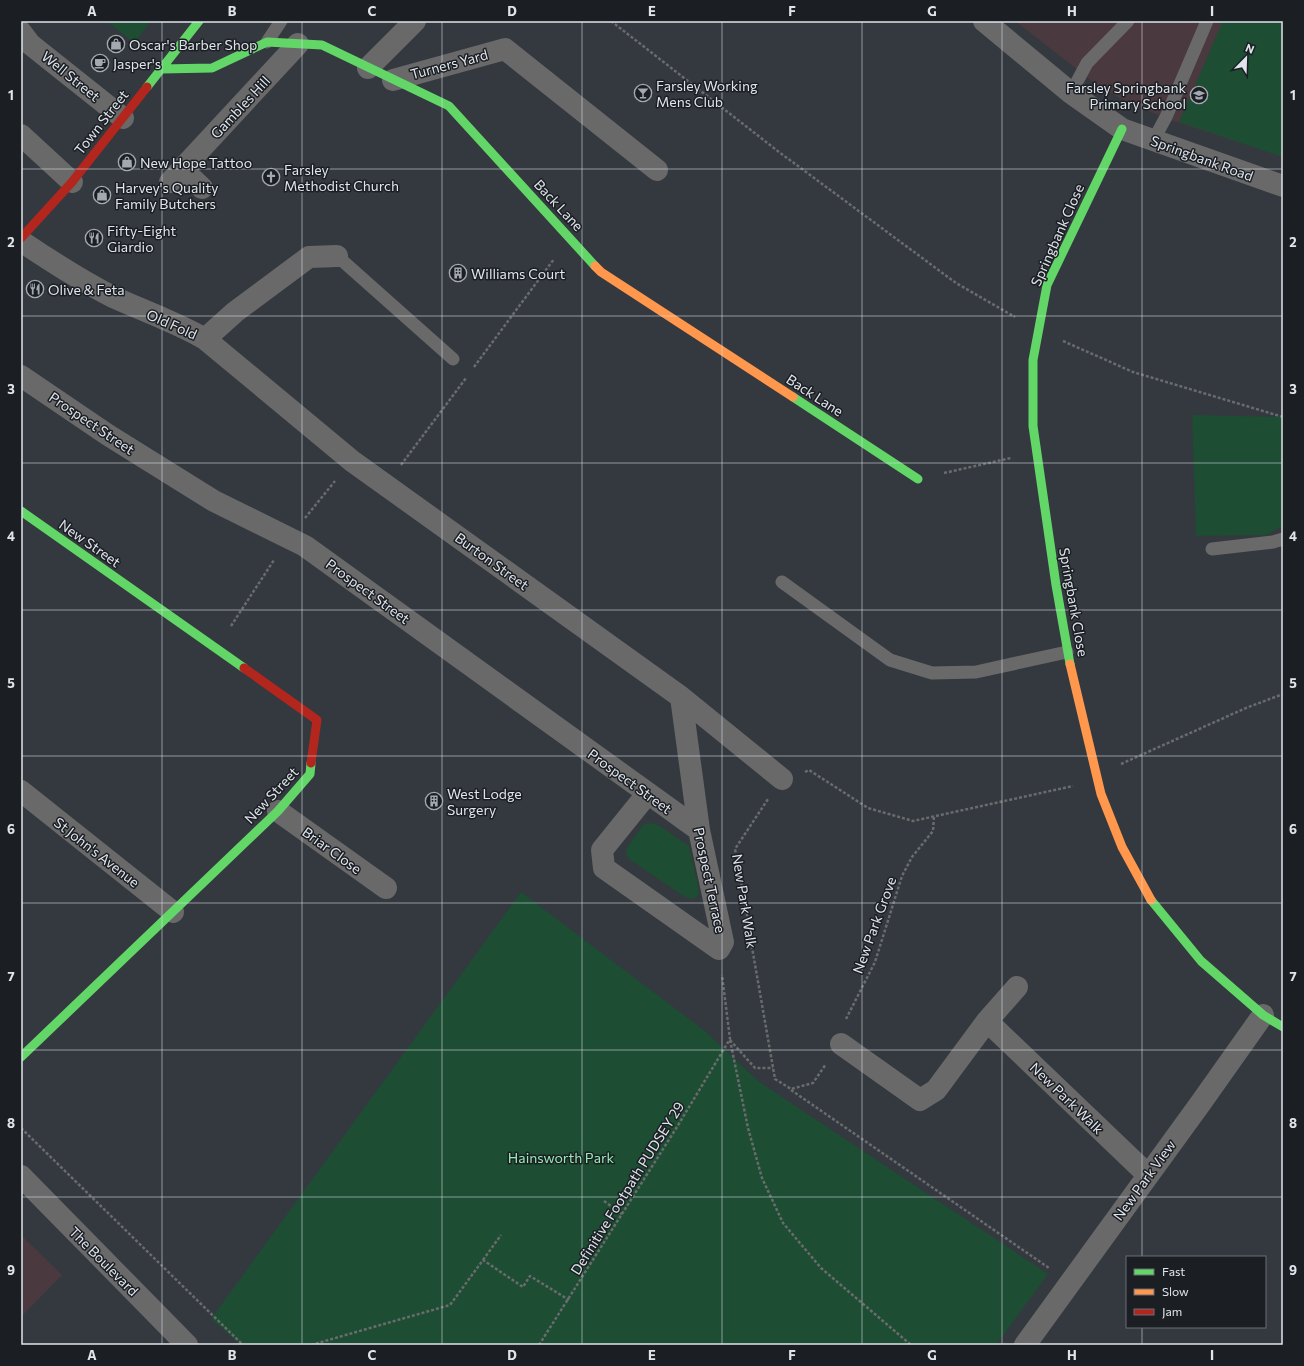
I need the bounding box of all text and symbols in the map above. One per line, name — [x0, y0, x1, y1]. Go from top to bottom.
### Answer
text: A — [87, 3, 97, 19]
text: B — [228, 3, 237, 19]
text: C — [368, 3, 377, 19]
text: D — [507, 3, 517, 19]
text: E — [648, 3, 656, 19]
text: F — [788, 3, 796, 19]
text: G — [927, 3, 937, 19]
text: H — [1067, 3, 1077, 19]
text: I — [1210, 3, 1214, 19]
shop icon: Oscar's Barber Shop — [106, 34, 126, 54]
place label: Oscar's Barber Shop — [129, 36, 257, 53]
north arrow — [1226, 38, 1266, 78]
text: N — [1244, 41, 1256, 56]
street label: Turners Yard — [408, 45, 490, 83]
street label: Well Street — [38, 47, 104, 105]
cafe icon: Jasper's — [90, 53, 110, 73]
place label: Jasper's — [113, 55, 161, 72]
street label: Gambles Hill — [207, 72, 273, 142]
place label: Farsley Working Mens Club — [656, 77, 758, 110]
place label: Farsley Springbank Primary School — [1066, 79, 1186, 112]
bar icon: Farsley Working Mens Club — [633, 83, 653, 103]
school or university icon: Farsley Springbank Primary School — [1189, 85, 1209, 105]
street label: Town Street — [70, 86, 132, 158]
text: 1 — [8, 87, 14, 103]
text: 1 — [1290, 87, 1296, 103]
street label: Springbank Road — [1148, 132, 1256, 184]
shop icon: New Hope Tattoo — [117, 152, 137, 172]
place label: New Hope Tattoo — [140, 154, 252, 171]
place label: Farsley Methodist Church — [284, 161, 399, 194]
church icon: Farsley Methodist Church — [261, 167, 281, 187]
street label: Back Lane — [531, 176, 587, 234]
place label: Harvey's Quality Family Butchers — [115, 179, 218, 212]
street label: Springbank Close — [1027, 181, 1087, 289]
shop icon: Harvey's Quality Family Butchers — [92, 185, 112, 205]
place label: Fifty-Eight Giardio — [107, 222, 177, 255]
restaurant icon: Fifty-Eight Giardio — [84, 228, 104, 248]
text: 2 — [7, 234, 15, 250]
text: 2 — [1289, 234, 1297, 250]
building icon: Williams Court — [448, 263, 468, 283]
place label: Williams Court — [471, 265, 566, 282]
restaurant icon: Olive & Feta — [25, 279, 45, 299]
place label: Olive & Feta — [48, 281, 125, 298]
street label: Old Fold — [144, 305, 200, 343]
street label: Back Lane — [783, 370, 847, 420]
text: 3 — [7, 381, 15, 397]
text: 3 — [1289, 381, 1297, 397]
street label: Prospect Street — [46, 388, 138, 458]
street label: New Street — [56, 516, 124, 571]
text: 4 — [7, 528, 15, 544]
text: 4 — [1289, 528, 1297, 544]
street label: Burton Street — [452, 529, 532, 594]
street label: Springbank Close — [1056, 546, 1092, 658]
street label: Prospect Street — [323, 555, 413, 627]
text: 5 — [7, 675, 15, 691]
text: 5 — [1289, 675, 1297, 691]
street label: Prospect Street — [585, 745, 675, 817]
street label: New Street — [240, 763, 302, 827]
place label: West Lodge Surgery — [447, 785, 522, 818]
building icon: West Lodge Surgery — [424, 791, 444, 811]
street label: St John's Avenue — [51, 813, 143, 891]
text: 6 — [7, 821, 15, 837]
text: 6 — [1289, 821, 1297, 837]
street label: Briar Close — [299, 823, 365, 877]
street label: Prospect Terrace — [690, 826, 730, 934]
street label: New Park Walk — [729, 852, 761, 950]
street label: New Park Grove — [849, 874, 899, 976]
text: 7 — [7, 968, 15, 984]
text: 7 — [1289, 968, 1297, 984]
street label: New Park Walk — [1027, 1059, 1108, 1138]
street label: Definitive Footpath PUDSEY 29 — [567, 1098, 687, 1278]
text: 8 — [7, 1115, 15, 1131]
text: 8 — [1289, 1115, 1297, 1131]
street label: New Park View — [1109, 1136, 1179, 1224]
park label: Hainsworth Park — [508, 1149, 615, 1166]
street label: The Boulevard — [66, 1223, 142, 1299]
legend — [1126, 1256, 1266, 1328]
text: 9 — [7, 1262, 15, 1278]
text: 9 — [1289, 1262, 1297, 1278]
text: Fast — [1162, 1264, 1185, 1278]
text: Slow — [1162, 1284, 1189, 1298]
text: Jam — [1162, 1304, 1182, 1319]
text: A — [87, 1347, 97, 1363]
text: B — [228, 1347, 237, 1363]
text: C — [368, 1347, 377, 1363]
text: D — [507, 1347, 517, 1363]
text: E — [648, 1347, 656, 1363]
text: F — [788, 1347, 796, 1363]
text: G — [927, 1347, 937, 1363]
text: H — [1067, 1347, 1077, 1363]
text: I — [1210, 1347, 1214, 1363]

